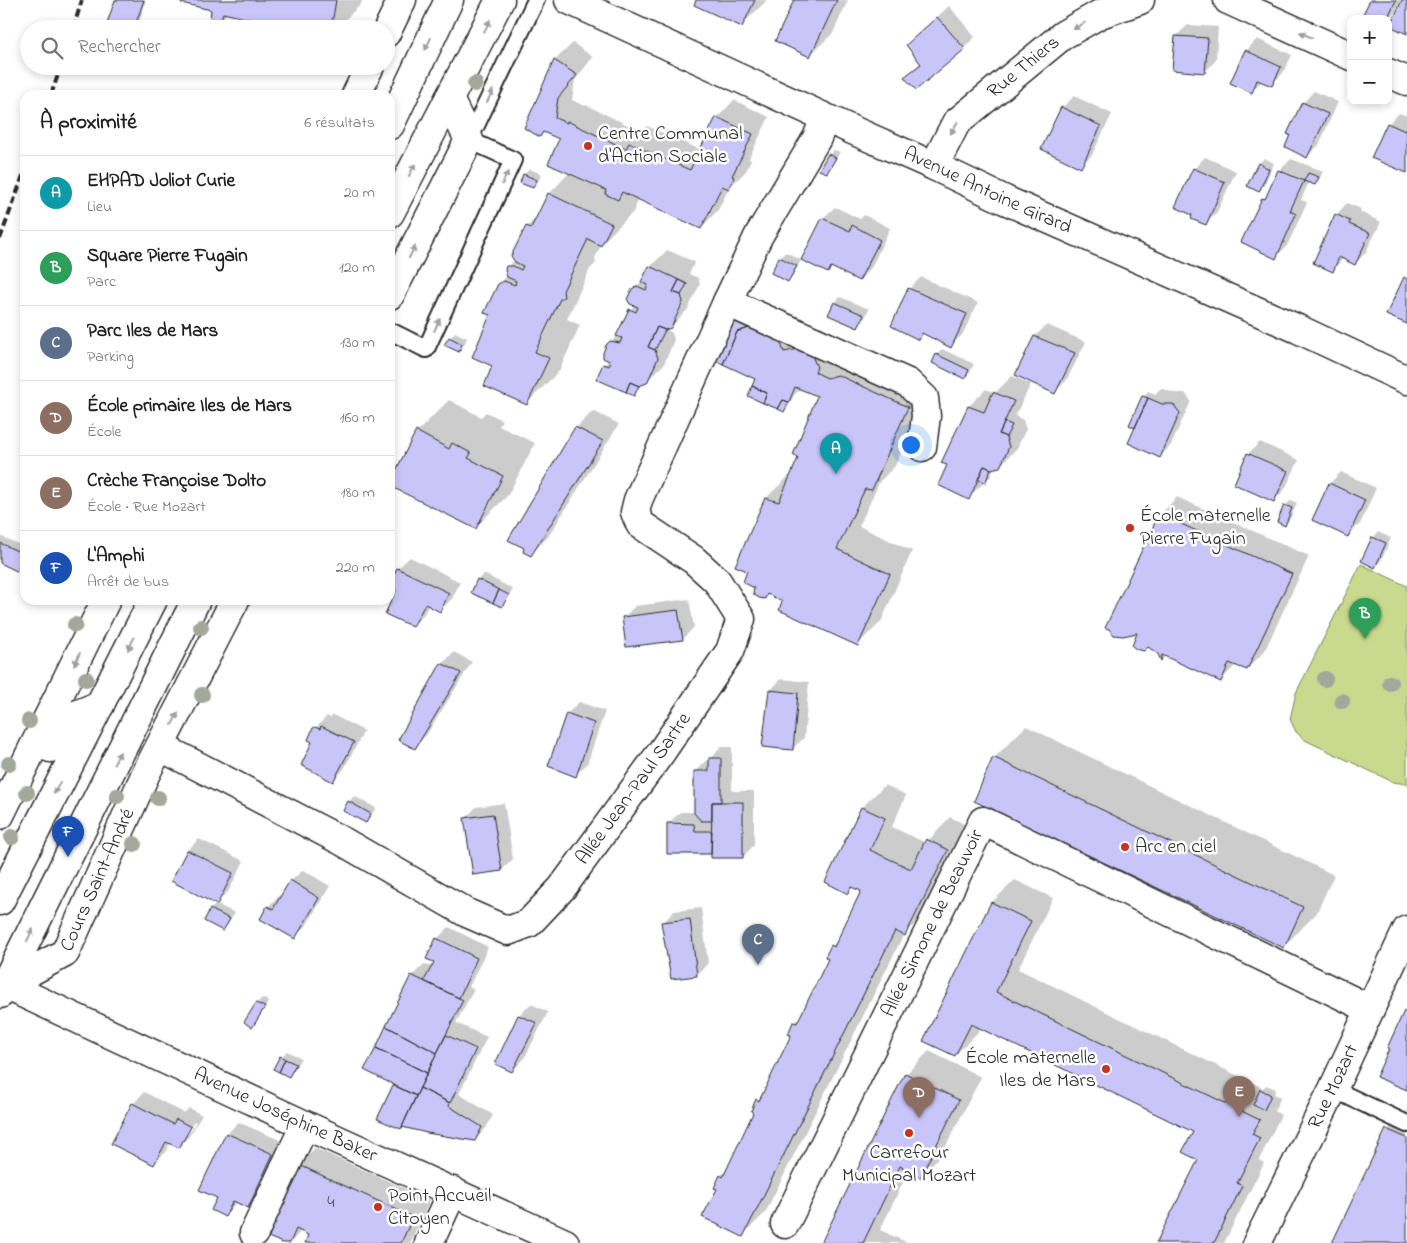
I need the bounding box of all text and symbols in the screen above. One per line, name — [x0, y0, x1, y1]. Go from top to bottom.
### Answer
map controls — [1347, 15, 1392, 105]
button: + — [1347, 15, 1392, 60]
one-way arrow — [483, 19, 491, 33]
search box — [20, 20, 395, 75]
one-way arrow — [1072, 22, 1087, 30]
street label: Rue Thiers — [981, 29, 1066, 106]
one-way arrow — [1299, 31, 1313, 39]
icon: search — [38, 34, 66, 62]
text: Rechercher — [78, 34, 161, 61]
one-way arrow — [424, 37, 432, 51]
button: − — [1347, 60, 1392, 105]
one-way arrow — [487, 89, 495, 103]
text: À proximité — [40, 108, 137, 138]
text: 6 résultats — [304, 111, 375, 135]
place label: Centre Communal d'Action Sociale — [598, 120, 743, 172]
one-way arrow — [950, 122, 959, 135]
marker: Centre Communal d'Action Sociale — [582, 140, 594, 152]
street label: Avenue Antoine Girard — [899, 140, 1076, 242]
one-way arrow — [408, 163, 416, 177]
text: EHPAD Joliot Curie — [87, 168, 235, 195]
one-way arrow — [501, 171, 509, 185]
text: A — [51, 181, 61, 205]
text: 20 m — [344, 181, 375, 205]
text: Lieu — [87, 195, 112, 219]
text: Square Pierre Fugain — [87, 243, 248, 270]
one-way arrow — [408, 244, 416, 259]
text: B — [51, 256, 61, 280]
text: 120 m — [339, 256, 375, 280]
text: Parc — [87, 270, 116, 294]
text: Parc Iles de Mars — [87, 318, 218, 345]
one-way arrow — [433, 318, 441, 332]
text: C — [52, 331, 60, 355]
text: 130 m — [340, 331, 375, 355]
text: Parking — [87, 345, 134, 369]
text: École primaire Iles de Mars — [87, 393, 292, 420]
text: D — [50, 406, 62, 430]
text: 160 m — [340, 406, 375, 430]
text: École — [87, 420, 122, 444]
your location — [898, 432, 924, 458]
pin: A — [820, 433, 852, 474]
text: Crèche Françoise Dolto — [87, 468, 266, 495]
text: E — [51, 481, 61, 505]
text: 180 m — [341, 481, 375, 505]
text: École · Rue Mozart — [87, 495, 206, 519]
place label: École maternelle Pierre Fugain — [1140, 502, 1271, 555]
marker: École maternelle Pierre Fugain — [1124, 522, 1136, 534]
text: L'Amphi — [87, 543, 145, 570]
text: F — [51, 556, 61, 580]
text: 220 m — [336, 556, 375, 580]
text: Arrêt de bus — [87, 570, 169, 594]
pin: B — [1349, 598, 1381, 639]
one-way arrow — [127, 636, 135, 651]
one-way arrow — [73, 652, 81, 667]
street label: Allée Jean-Paul Sartre — [569, 707, 699, 871]
one-way arrow — [171, 712, 179, 726]
one-way arrow — [113, 751, 121, 765]
one-way arrow — [53, 781, 61, 796]
street label: Cours Saint-André — [53, 804, 143, 956]
pin: F — [52, 816, 84, 857]
street label: Allée Simone de Beauvoir — [874, 824, 992, 1022]
place label: Arc en ciel — [1135, 833, 1216, 862]
marker: Arc en ciel — [1119, 841, 1131, 853]
pin: C — [742, 924, 774, 965]
one-way arrow — [26, 928, 34, 942]
street label: Rue Mozart — [1301, 1039, 1366, 1134]
place label: École maternelle Iles de Mars — [965, 1044, 1096, 1096]
street label: Avenue Joséphine Baker — [188, 1060, 383, 1171]
marker: École maternelle Iles de Mars — [1100, 1063, 1112, 1075]
pin: E — [1223, 1076, 1255, 1117]
pin: D — [903, 1077, 935, 1118]
marker: Carrefour Municipal Mozart — [903, 1127, 915, 1139]
place label: Carrefour Municipal Mozart — [842, 1139, 976, 1191]
place label: Point Accueil Citoyen — [388, 1182, 491, 1234]
house number: 4 — [327, 1190, 335, 1216]
marker: Point Accueil Citoyen — [372, 1201, 384, 1213]

